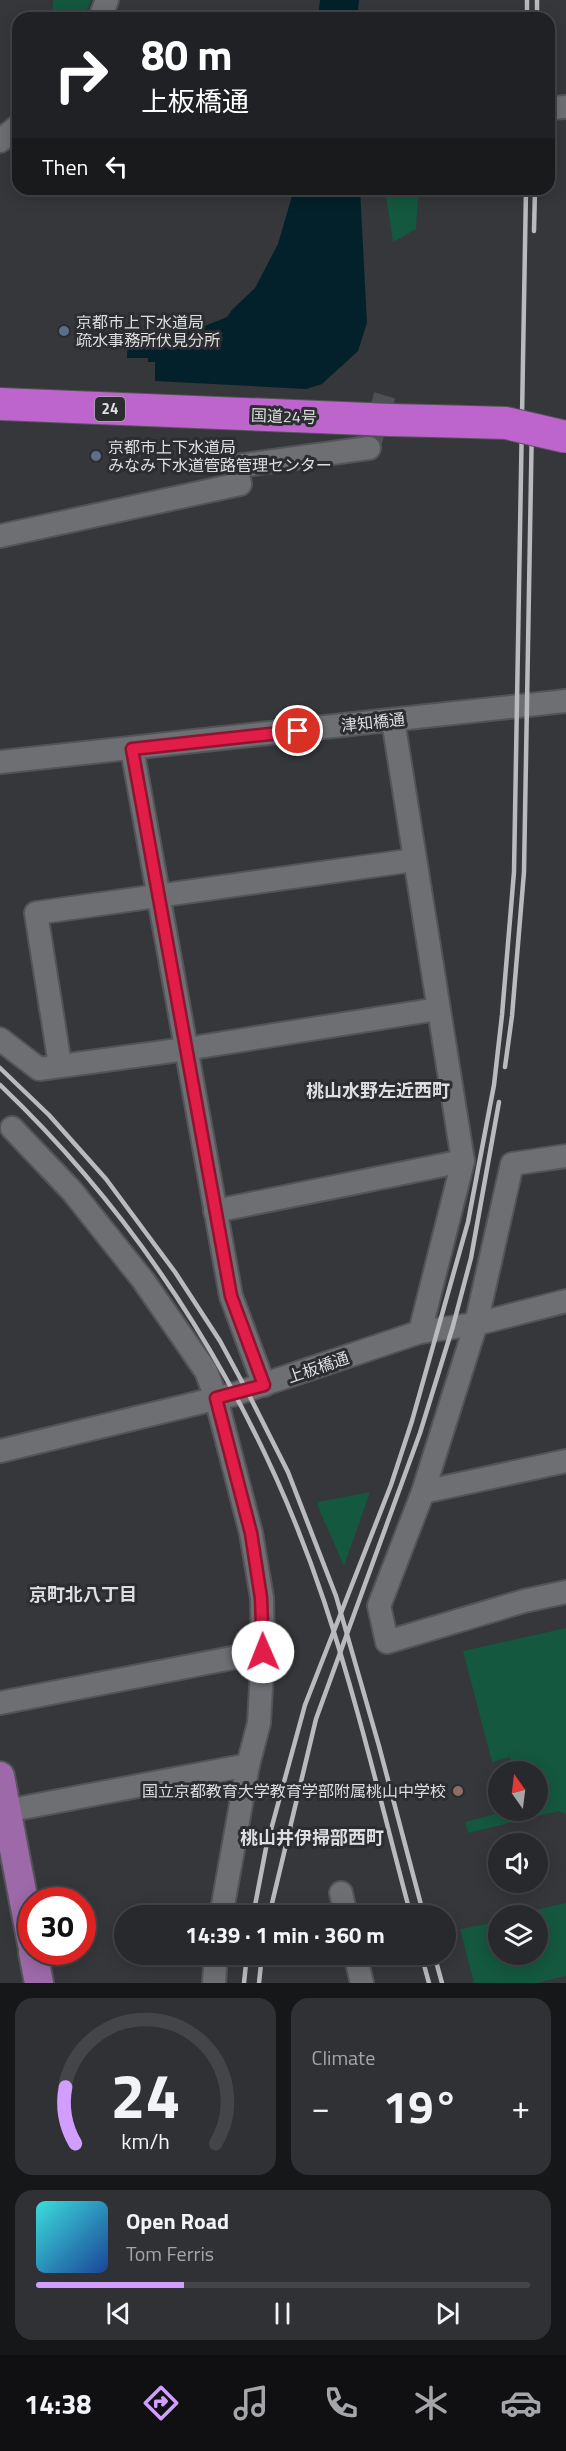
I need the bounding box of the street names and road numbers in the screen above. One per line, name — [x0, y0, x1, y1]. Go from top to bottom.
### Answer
road number: 24 — [95, 397, 125, 421]
street label: 国道24号 — [251, 403, 317, 429]
street label: 津知橋通 — [340, 707, 406, 737]
street label: 上板橋通 — [284, 1345, 352, 1389]

